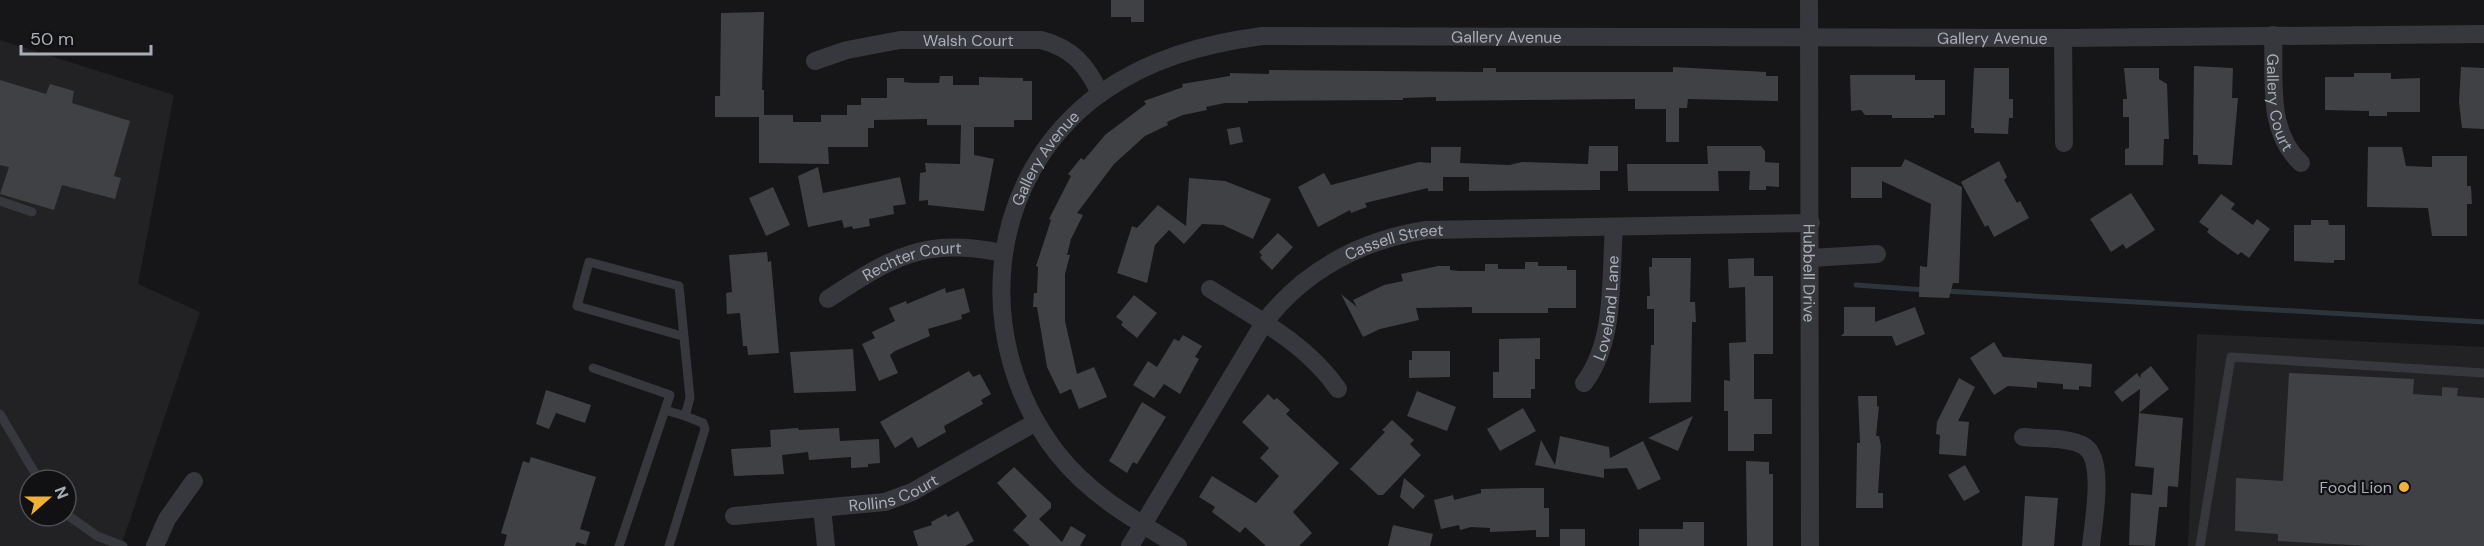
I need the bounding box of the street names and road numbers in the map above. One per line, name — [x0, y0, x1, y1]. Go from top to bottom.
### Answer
street label: Gallery Avenue — [1451, 26, 1562, 48]
street label: Gallery Avenue — [1937, 28, 2048, 49]
street label: Walsh Court — [923, 30, 1014, 51]
street label: Gallery Court — [2262, 54, 2298, 155]
street label: Gallery Avenue — [1007, 106, 1084, 209]
street label: Cassell Street — [1341, 220, 1444, 265]
street label: Hubbell Drive — [1798, 224, 1820, 322]
street label: Rechter Court — [858, 237, 962, 286]
street label: Loveland Lane — [1588, 255, 1624, 363]
street label: Rollins Court — [848, 469, 942, 516]

